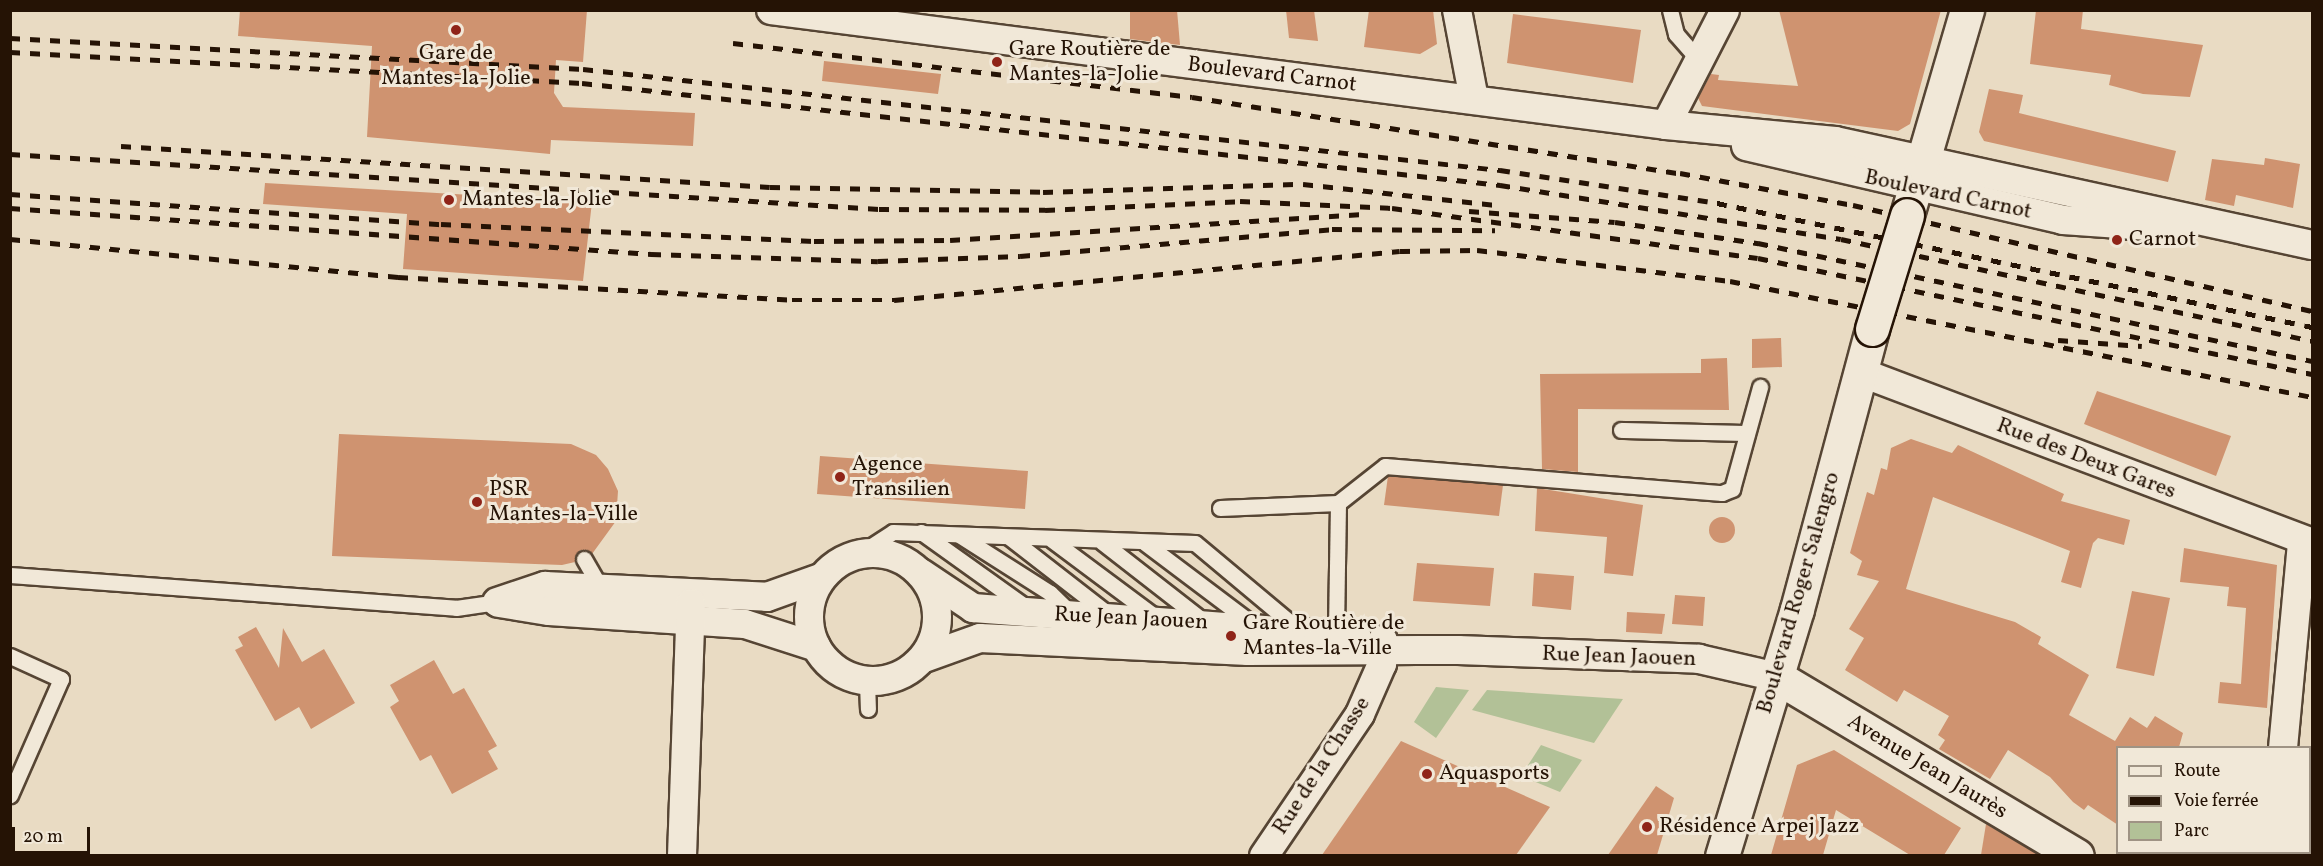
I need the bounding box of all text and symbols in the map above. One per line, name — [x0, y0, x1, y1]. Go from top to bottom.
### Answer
marker: Gare de Mantes-la-Jolie — [449, 23, 463, 37]
place label: Gare Routière de Mantes-la-Jolie — [1009, 36, 1170, 88]
place label: Gare de Mantes-la-Jolie — [381, 40, 531, 92]
street label: Boulevard Carnot — [1186, 52, 1358, 98]
marker: Gare Routière de Mantes-la-Jolie — [990, 55, 1004, 69]
street label: Boulevard Carnot — [1862, 164, 2034, 226]
place label: Mantes-la-Jolie — [462, 187, 612, 213]
marker: Mantes-la-Jolie — [440, 191, 458, 209]
place label: Carnot — [2129, 227, 2196, 253]
marker: Carnot — [2110, 233, 2124, 247]
street label: Rue des Deux Gares — [1993, 413, 2179, 505]
place label: Agence Transilien — [852, 451, 950, 502]
street label: Boulevard Roger Salengro — [1752, 469, 1846, 717]
marker: Agence Transilien — [833, 470, 847, 484]
place label: PSR Mantes-la-Ville — [489, 476, 638, 528]
marker: PSR Mantes-la-Ville — [470, 495, 484, 509]
street label: Rue Jean Jaouen — [1053, 602, 1209, 636]
place label: Gare Routière de Mantes-la-Ville — [1243, 610, 1404, 662]
marker: Gare Routière de Mantes-la-Ville — [1224, 629, 1238, 643]
street label: Rue Jean Jaouen — [1541, 641, 1697, 673]
street label: Rue de la Chasse — [1268, 692, 1376, 840]
street label: Avenue Jean Jaurès — [1842, 709, 2012, 825]
legend — [2116, 746, 2311, 854]
text: Route — [2174, 759, 2220, 784]
place label: Aquasports — [1439, 761, 1550, 787]
marker: Aquasports — [1420, 767, 1434, 781]
text: Voie ferrée — [2174, 789, 2259, 814]
place label: Résidence Arpej Jazz — [1659, 814, 1859, 840]
scale bar — [15, 815, 93, 853]
text: Parc — [2174, 819, 2209, 844]
marker: Résidence Arpej Jazz — [1640, 820, 1654, 834]
text: 20 m — [23, 825, 63, 850]

